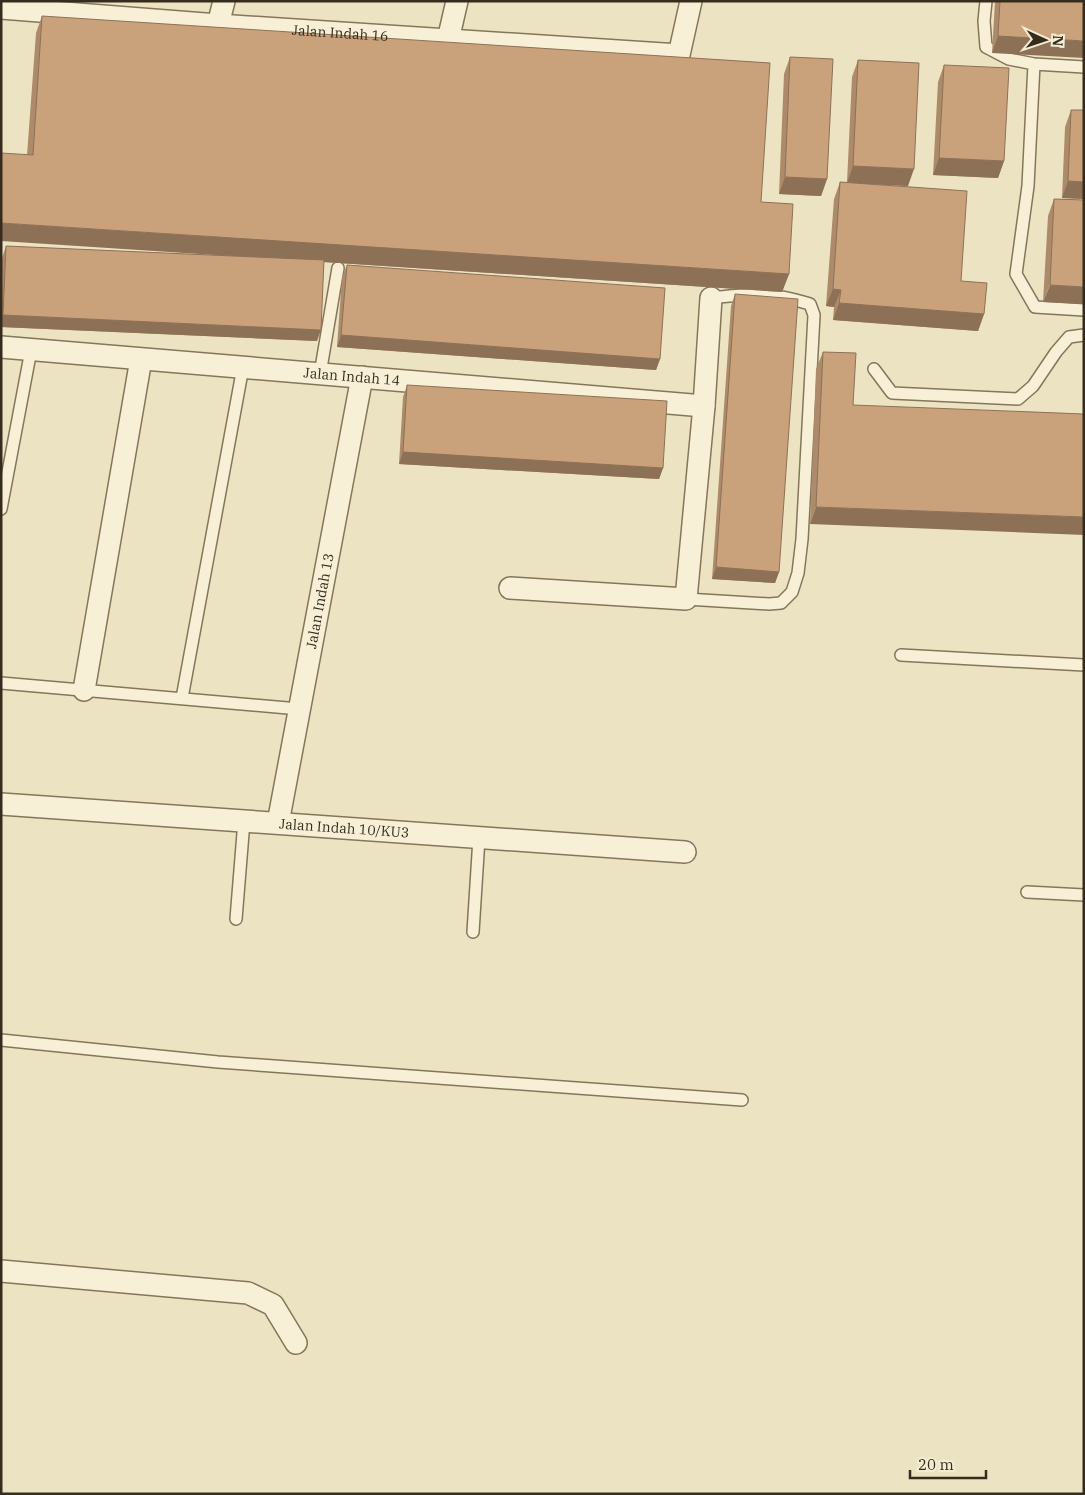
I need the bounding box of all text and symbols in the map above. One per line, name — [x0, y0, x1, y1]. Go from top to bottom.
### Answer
north arrow — [1020, 15, 1070, 65]
street label: Jalan Indah 16 — [291, 21, 389, 45]
text: N — [1049, 35, 1067, 47]
street label: Jalan Indah 14 — [303, 363, 401, 389]
street label: Jalan Indah 13 — [302, 552, 338, 650]
street label: Jalan Indah 10/KU3 — [278, 815, 410, 842]
scale bar — [910, 1448, 986, 1480]
text: 20 m — [918, 1455, 954, 1474]

